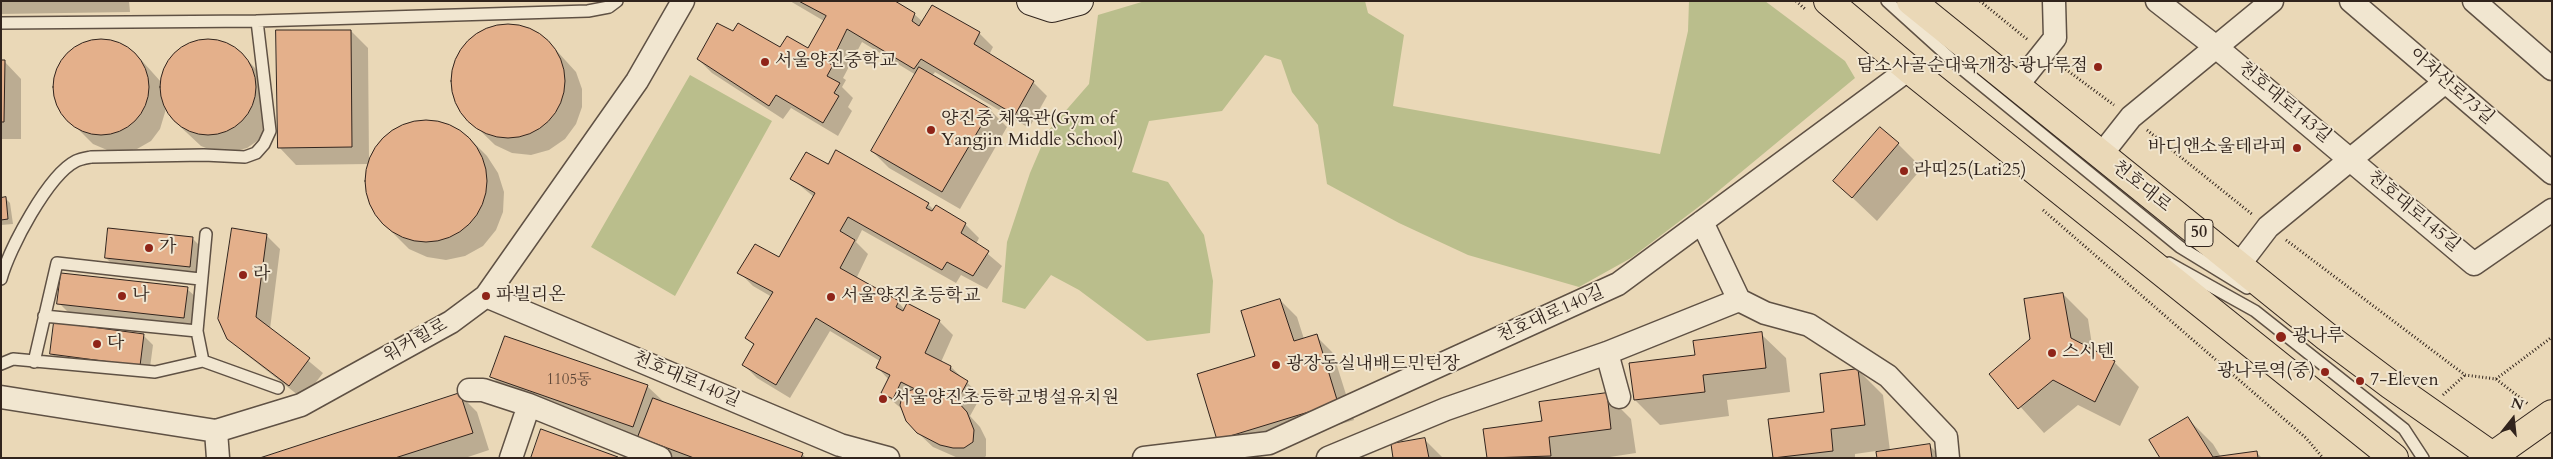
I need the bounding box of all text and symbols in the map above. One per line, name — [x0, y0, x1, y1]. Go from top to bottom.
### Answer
street label: 아차산로73길 — [2404, 44, 2498, 130]
place label: 서울양진중학교 — [775, 51, 897, 73]
marker: 서울양진중학교 — [759, 56, 771, 68]
place label: 담소사골순대육개장 광나루점 — [1857, 56, 2088, 78]
street label: 천호대로143길 — [2233, 58, 2335, 148]
marker: 담소사골순대육개장 광나루점 — [2092, 61, 2104, 73]
place label: 양진중 체육관(Gym of Yangjin Middle School) — [941, 109, 1123, 152]
marker: 양진중 체육관(Gym of Yangjin Middle School) — [925, 124, 937, 136]
place label: 바디앤소울테라피 — [2148, 137, 2287, 159]
marker: 바디앤소울테라피 — [2291, 142, 2303, 154]
street label: 천호대로 — [2107, 157, 2175, 217]
place label: 라띠25(Lati25) — [1914, 160, 2026, 182]
marker: 라띠25(Lati25) — [1898, 165, 1910, 177]
street label: 천호대로145길 — [2362, 167, 2464, 257]
road number: 50 — [2185, 220, 2213, 247]
place label: 가 — [159, 237, 176, 259]
marker: 가 — [143, 242, 155, 254]
place label: 라 — [253, 264, 270, 286]
marker: 라 — [237, 269, 249, 281]
street label: 천호대로140길 — [1494, 282, 1608, 348]
place label: 나 — [132, 285, 149, 307]
place label: 파빌리온 — [496, 285, 566, 307]
place label: 서울양진초등학교 — [841, 286, 980, 308]
marker: 나 — [116, 290, 128, 302]
marker: 파빌리온 — [480, 290, 492, 302]
marker: 서울양진초등학교 — [825, 291, 837, 303]
street label: 워커힐로 — [380, 315, 452, 367]
place label: 광나루 — [2292, 326, 2344, 348]
marker: 광나루 — [2274, 330, 2288, 344]
place label: 다 — [107, 333, 124, 355]
marker: 다 — [91, 338, 103, 350]
place label: 스시텐 — [2062, 342, 2114, 364]
marker: 스시텐 — [2046, 347, 2058, 359]
street label: 천호대로140길 — [629, 348, 743, 412]
place label: 광장동실내배드민턴장 — [1286, 354, 1460, 376]
marker: 광장동실내배드민턴장 — [1270, 359, 1282, 371]
place label: 광나루역(중) — [2217, 361, 2315, 383]
marker: 광나루역(중) — [2319, 366, 2331, 378]
place label: 7-Eleven — [2370, 370, 2439, 392]
house number: 1105동 — [546, 372, 592, 390]
marker: 7-Eleven — [2354, 375, 2366, 387]
place label: 서울양진초등학교병설유치원 — [893, 388, 1119, 410]
marker: 서울양진초등학교병설유치원 — [877, 393, 889, 405]
text: N — [2509, 393, 2526, 415]
north arrow — [2488, 394, 2538, 444]

